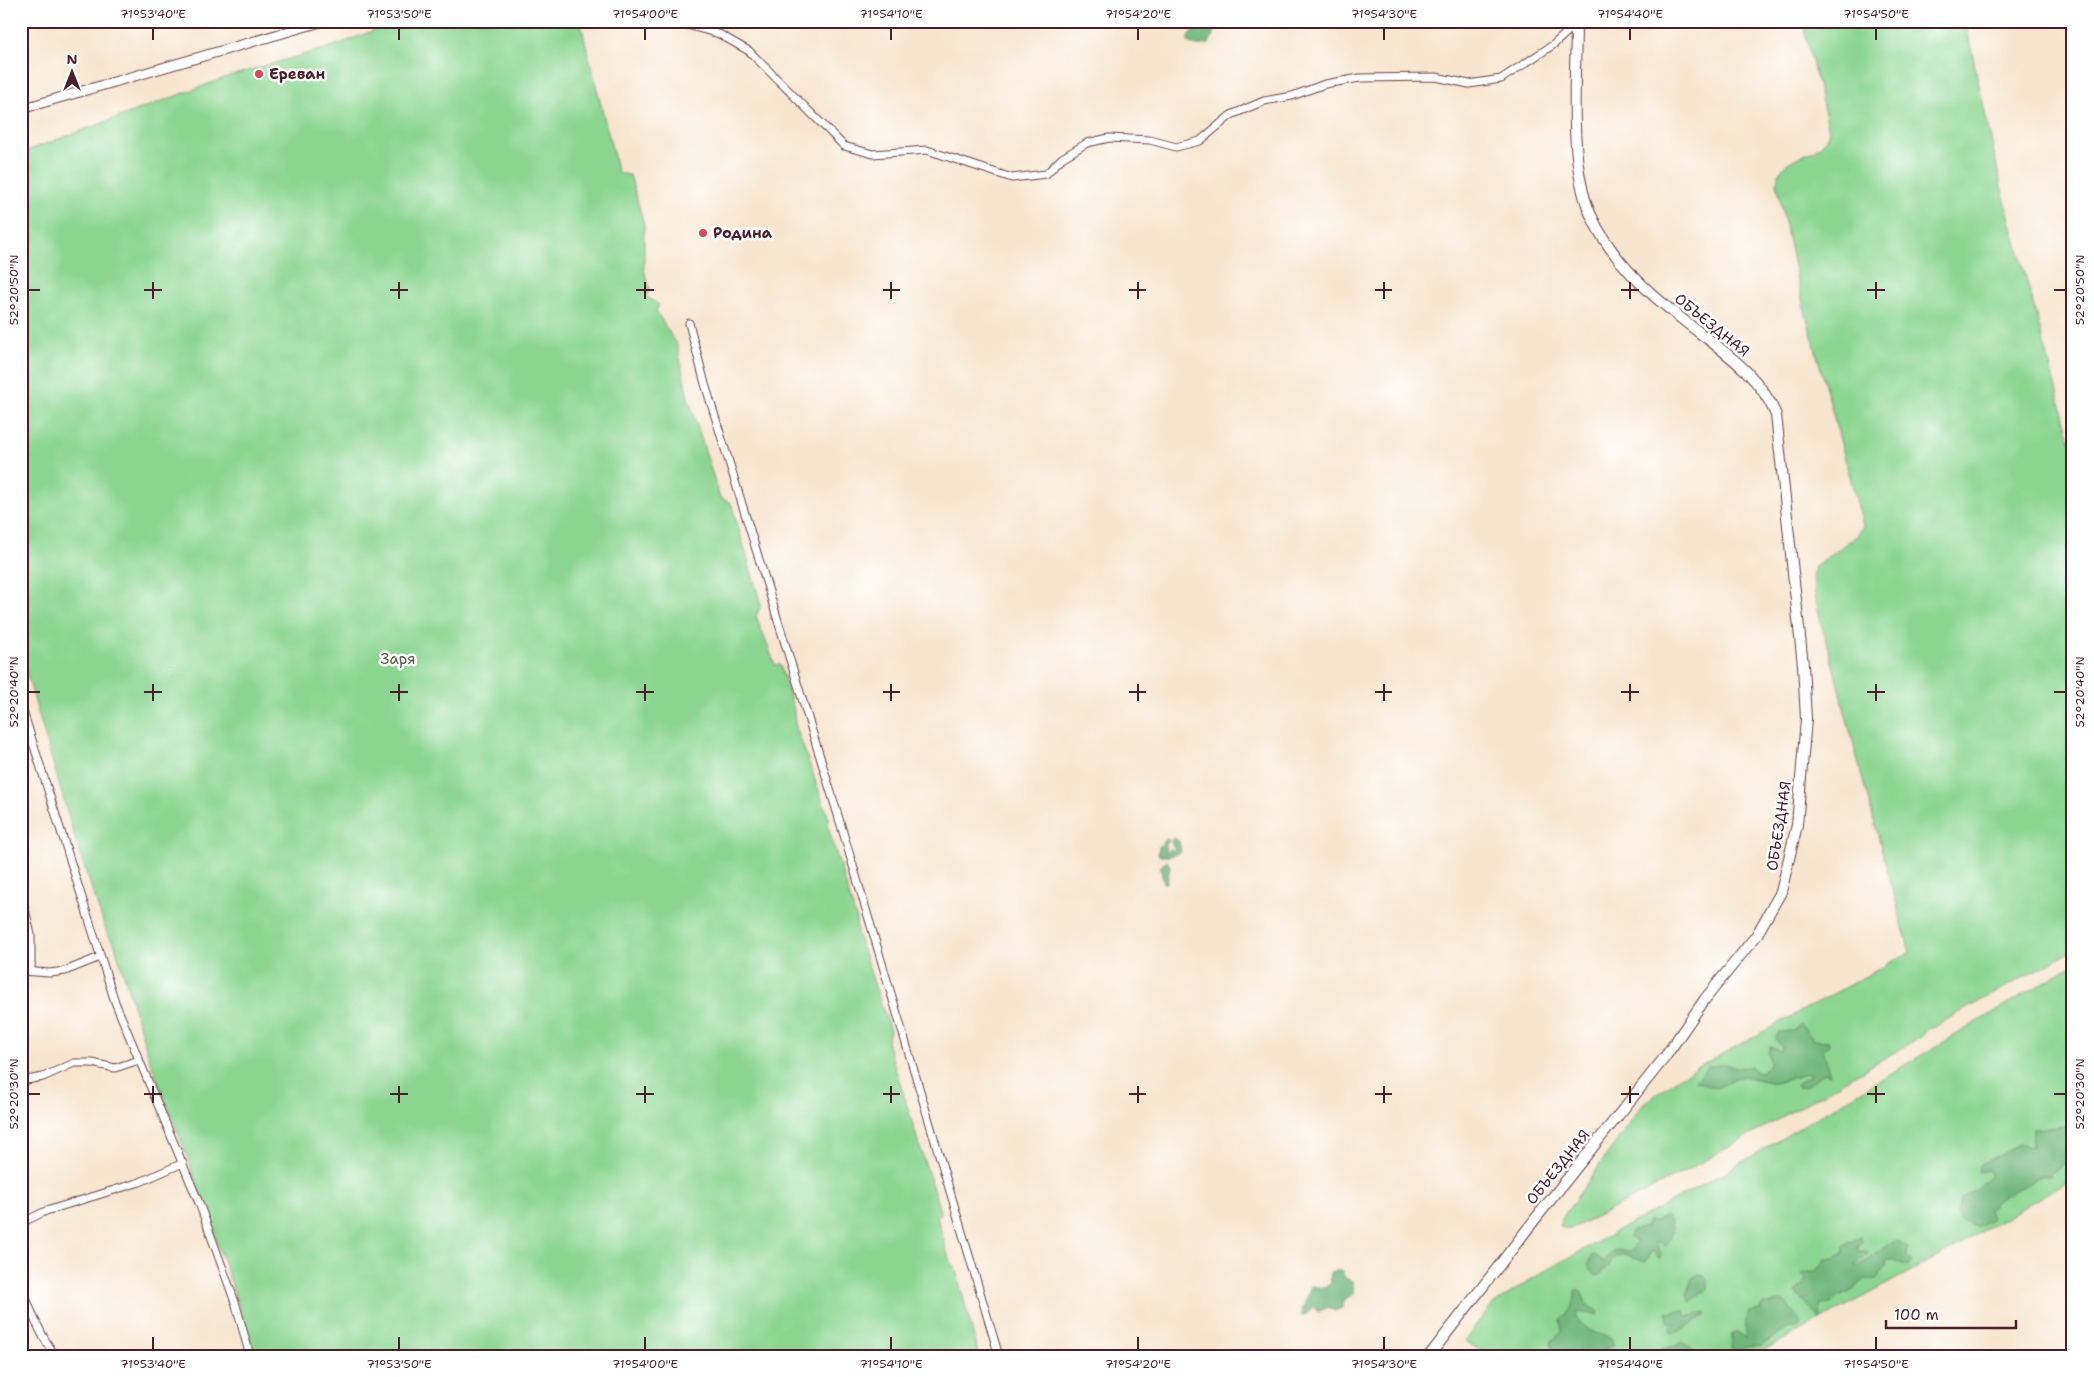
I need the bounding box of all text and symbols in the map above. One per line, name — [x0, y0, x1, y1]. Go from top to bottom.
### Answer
text: 71°53'40"E — [120, 6, 186, 22]
text: 71°53'50"E — [366, 6, 432, 22]
text: 71°54'00"E — [612, 6, 678, 22]
text: 71°54'10"E — [860, 6, 922, 22]
text: 71°54'20"E — [1105, 6, 1171, 22]
text: 71°54'30"E — [1351, 6, 1417, 22]
text: 71°54'40"E — [1597, 6, 1663, 22]
text: 71°54'50"E — [1843, 6, 1909, 22]
north arrow — [48, 48, 98, 98]
text: N — [66, 50, 78, 68]
place label: Ереван — [269, 64, 325, 84]
marker: Ереван — [253, 68, 265, 80]
place label: Родина — [713, 223, 773, 243]
marker: Родина — [697, 227, 709, 239]
text: 52°20'50"N — [6, 255, 22, 325]
text: 52°20'50"N — [2072, 255, 2088, 325]
street label: ОБЪЕЗДНАЯ — [1670, 289, 1754, 361]
park label: Заря — [381, 649, 416, 669]
text: 52°20'40"N — [6, 656, 22, 728]
text: 52°20'40"N — [2072, 656, 2088, 728]
street label: ОБЪЕЗДНАЯ — [1762, 780, 1796, 872]
text: 52°20'30"N — [6, 1058, 22, 1130]
text: 52°20'30"N — [2072, 1058, 2088, 1130]
street label: ОБЪЕЗДНАЯ — [1522, 1125, 1594, 1209]
scale bar — [1886, 1297, 2016, 1329]
text: 100 m — [1894, 1305, 1939, 1325]
text: 71°53'40"E — [120, 1356, 186, 1372]
text: 71°53'50"E — [366, 1356, 432, 1372]
text: 71°54'00"E — [612, 1356, 678, 1372]
text: 71°54'10"E — [860, 1356, 922, 1372]
text: 71°54'20"E — [1105, 1356, 1171, 1372]
text: 71°54'30"E — [1351, 1356, 1417, 1372]
text: 71°54'40"E — [1597, 1356, 1663, 1372]
text: 71°54'50"E — [1843, 1356, 1909, 1372]

